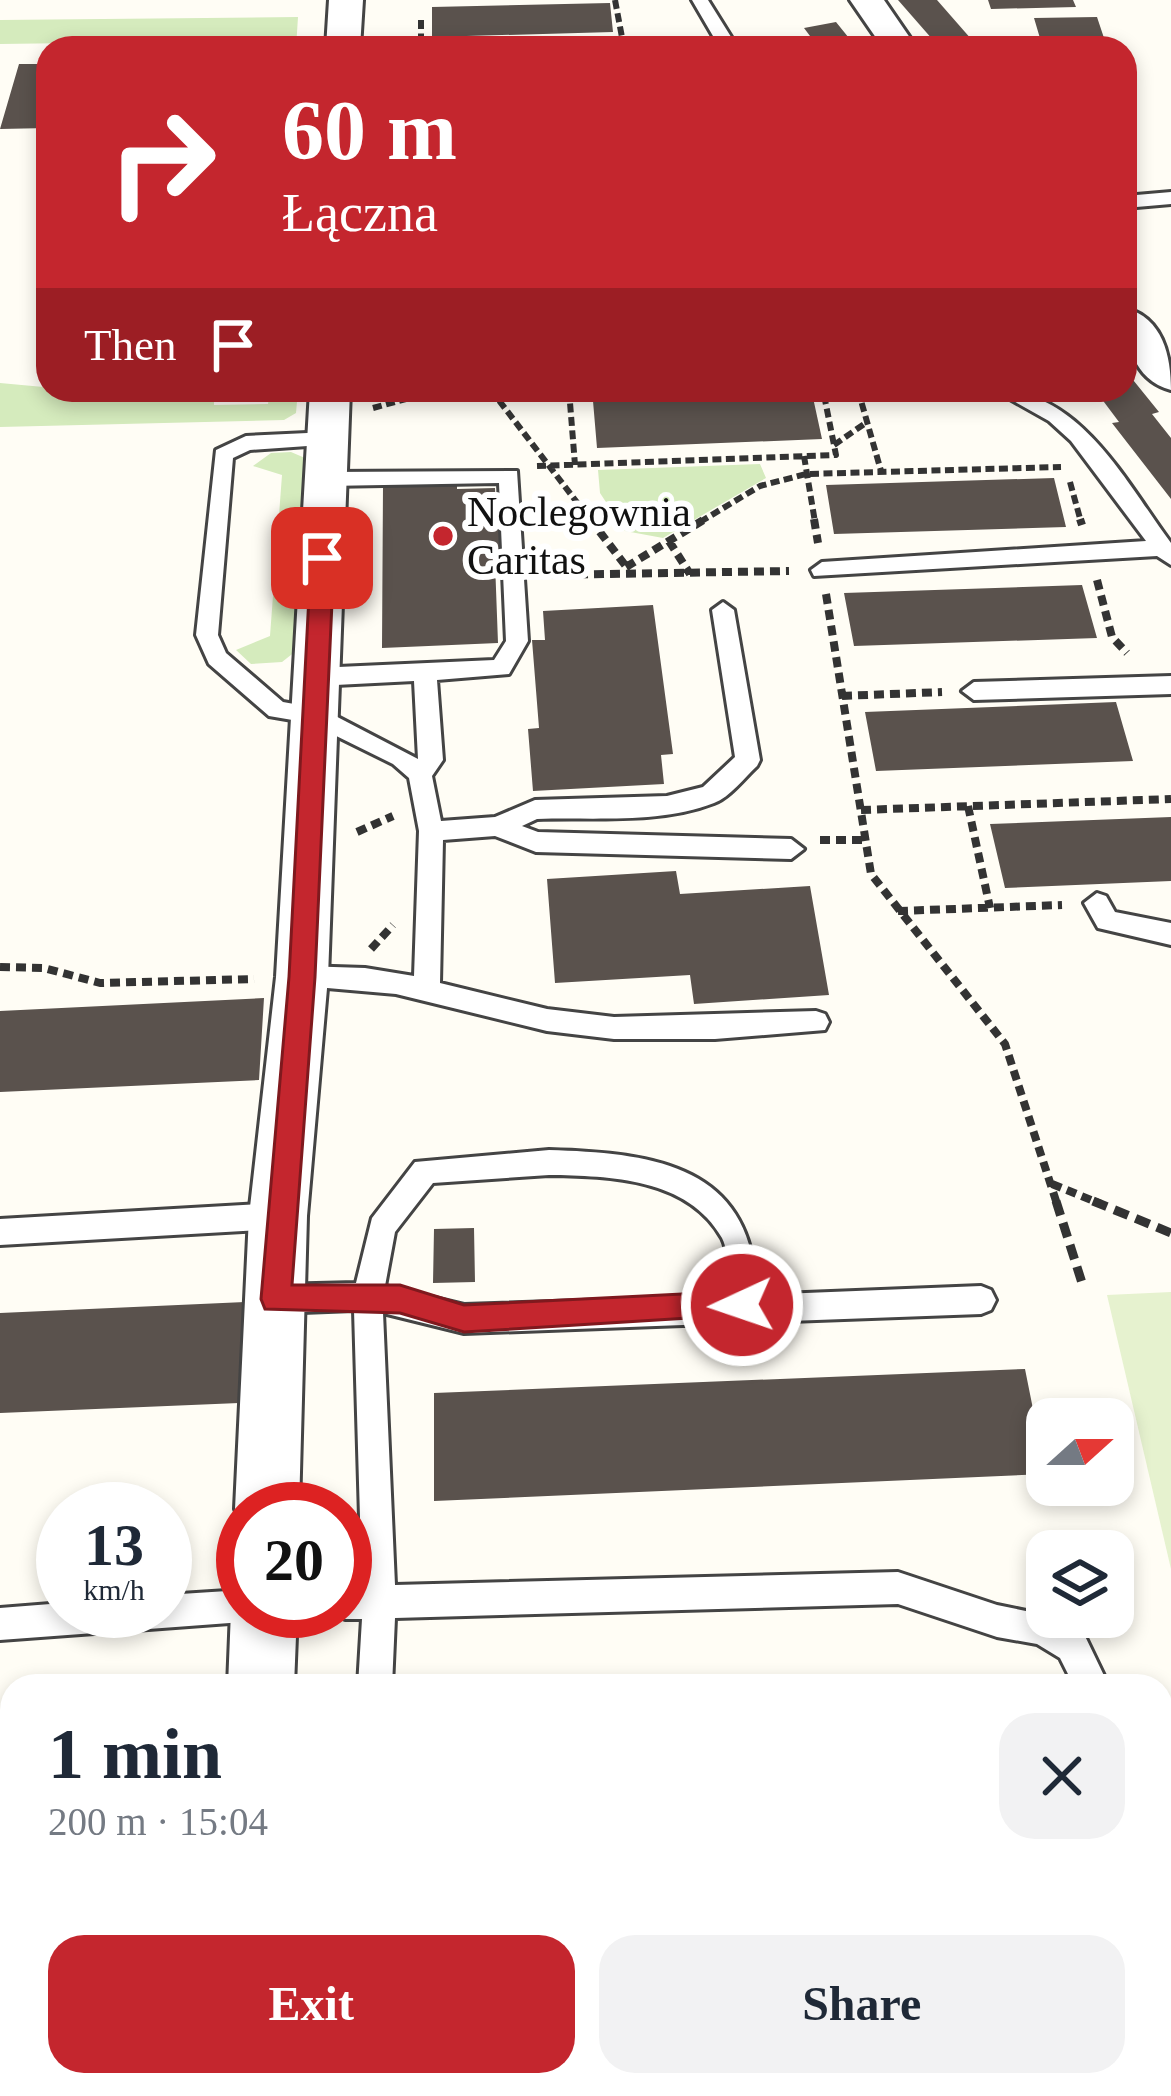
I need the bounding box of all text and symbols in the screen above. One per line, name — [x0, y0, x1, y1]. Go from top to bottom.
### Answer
icon: right — [84, 84, 240, 240]
text: 60 m — [282, 84, 457, 177]
text: Łączna — [282, 183, 438, 243]
icon: arrive — [200, 312, 266, 378]
text: Then — [84, 320, 176, 370]
place label: Noclegownia Caritas — [467, 489, 691, 583]
pin — [271, 507, 373, 609]
marker: Noclegownia Caritas — [430, 523, 456, 549]
icon: arrive — [289, 525, 355, 591]
position arrow — [679, 1242, 805, 1368]
north arrow — [1026, 1398, 1134, 1506]
map controls — [1026, 1398, 1134, 1638]
speed limit sign: 20 — [216, 1482, 372, 1638]
text: 13 — [84, 1512, 144, 1578]
button: layers — [1026, 1530, 1134, 1638]
text: km/h — [83, 1573, 145, 1606]
button: close — [999, 1713, 1125, 1839]
text: 1 min — [48, 1714, 222, 1794]
text: 200 m · 15:04 — [48, 1800, 268, 1843]
button: Exit — [48, 1935, 575, 2073]
button: Share — [599, 1935, 1125, 2073]

